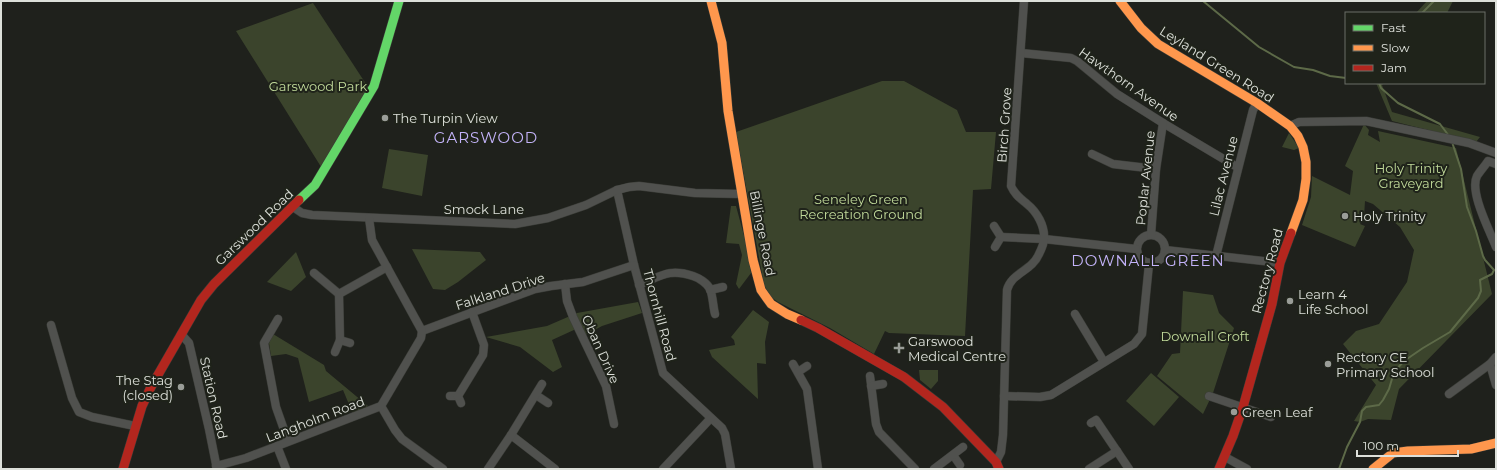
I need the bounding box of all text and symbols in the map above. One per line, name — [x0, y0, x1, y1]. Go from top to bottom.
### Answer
legend — [1345, 12, 1485, 84]
text: Fast — [1381, 20, 1406, 35]
street label: Leyland Green Road — [1157, 22, 1277, 106]
text: Slow — [1381, 40, 1410, 55]
street label: Hawthorn Avenue — [1076, 44, 1182, 125]
text: Jam — [1380, 60, 1407, 75]
park label: Garswood Park — [269, 78, 368, 94]
street label: Birch Grove — [993, 87, 1015, 163]
place label: The Turpin View — [393, 110, 498, 126]
marker: The Turpin View — [380, 113, 390, 123]
district label: GARSWOOD — [434, 128, 538, 147]
street label: Poplar Avenue — [1132, 130, 1158, 226]
street label: Lilac Avenue — [1205, 134, 1241, 218]
park label: Holy Trinity Graveyard — [1375, 160, 1448, 191]
street label: Garswood Road — [211, 186, 297, 268]
street label: Billinge Road — [747, 189, 779, 277]
park label: Seneley Green Recreation Ground — [799, 191, 923, 222]
street label: Smock Lane — [444, 201, 524, 217]
place label: Holy Trinity — [1353, 208, 1426, 224]
marker: Holy Trinity — [1340, 211, 1350, 221]
street label: Rectory Road — [1248, 227, 1286, 315]
district label: DOWNALL GREEN — [1071, 251, 1225, 270]
street label: Thornhill Road — [640, 267, 680, 363]
street label: Falkland Drive — [453, 269, 547, 313]
place label: Learn 4 Life School — [1298, 286, 1369, 317]
marker: Learn 4 Life School — [1285, 296, 1295, 306]
street label: Oban Drive — [579, 312, 623, 386]
park label: Downall Croft — [1160, 328, 1250, 344]
place label: Garswood Medical Centre — [908, 333, 1006, 364]
marker: Garswood Medical Centre — [893, 342, 905, 354]
place label: Rectory CE Primary School — [1336, 349, 1435, 380]
street label: Station Road — [197, 355, 231, 441]
marker: Rectory CE Primary School — [1323, 359, 1333, 369]
place label: The Stag (closed) — [116, 372, 173, 403]
marker: The Stag (closed) — [176, 382, 186, 392]
street label: Langholm Road — [263, 393, 367, 445]
place label: Green Leaf — [1242, 404, 1313, 420]
marker: Green Leaf — [1229, 407, 1239, 417]
scale bar — [1357, 432, 1458, 458]
text: 100 m — [1363, 438, 1399, 453]

